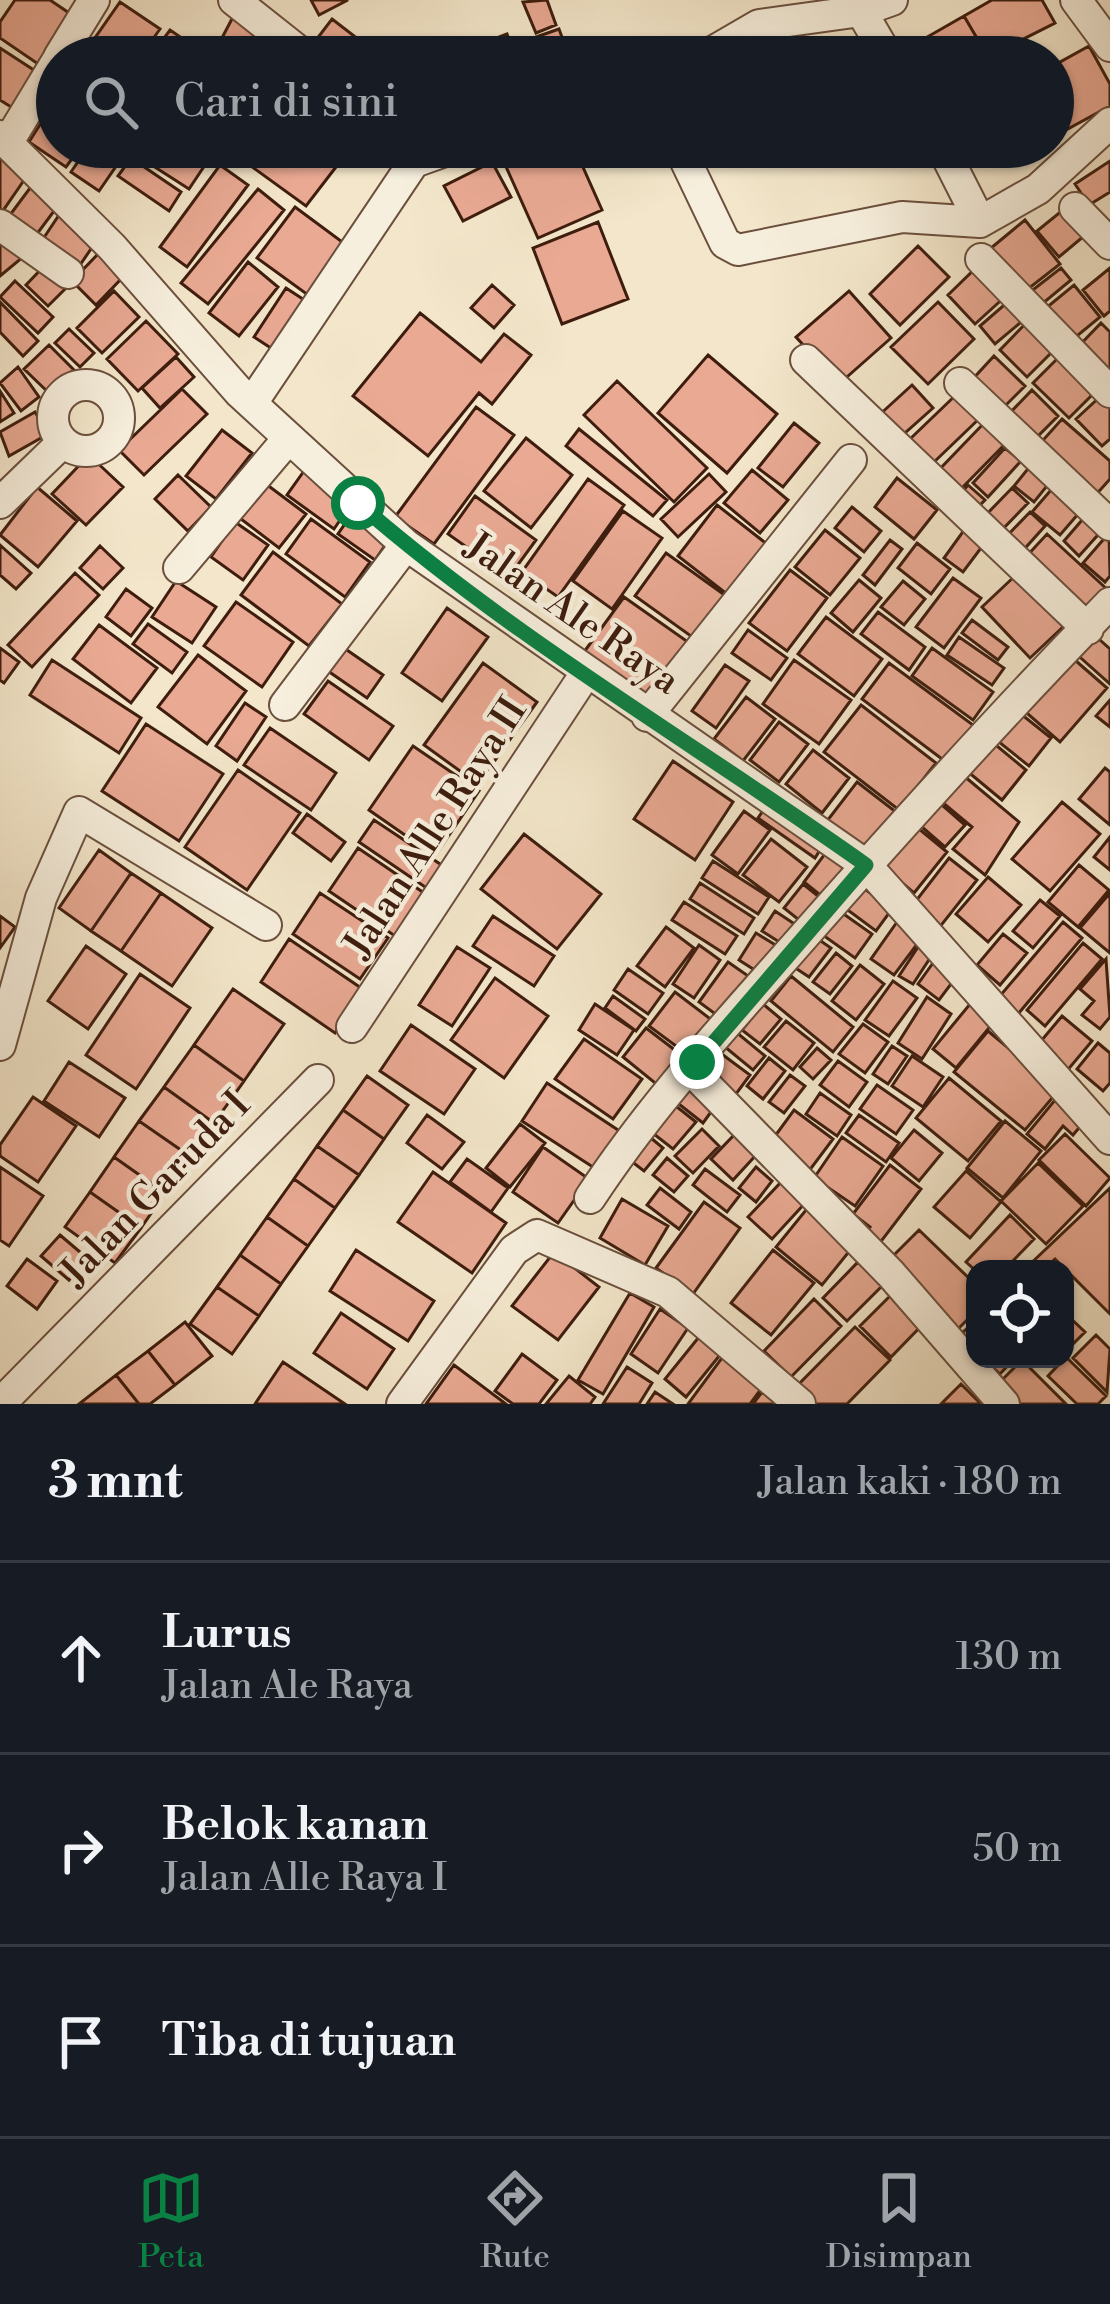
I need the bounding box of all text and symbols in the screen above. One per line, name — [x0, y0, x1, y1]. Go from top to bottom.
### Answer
search box — [36, 36, 1074, 168]
icon: search — [78, 69, 144, 135]
text: Cari di sini — [174, 74, 398, 131]
route start — [331, 476, 385, 530]
street label: Jalan Ale Raya — [454, 521, 689, 706]
street label: Jalan Alle Raya II — [333, 689, 538, 969]
route end — [670, 1035, 724, 1089]
street label: Jalan Garuda I — [49, 1081, 261, 1298]
map controls — [966, 1260, 1074, 1368]
button: locate — [966, 1260, 1074, 1368]
text: 3 mnt — [48, 1450, 183, 1514]
text: Jalan kaki · 180 m — [758, 1458, 1062, 1507]
text: Lurus — [162, 1605, 292, 1662]
icon: ahead — [48, 1625, 114, 1691]
text: 130 m — [956, 1633, 1062, 1682]
text: Jalan Ale Raya — [162, 1662, 413, 1711]
text: Belok kanan — [162, 1797, 429, 1854]
icon: right — [48, 1817, 114, 1883]
text: 50 m — [972, 1825, 1062, 1874]
text: Jalan Alle Raya I — [162, 1854, 447, 1903]
icon: arrive — [48, 2009, 114, 2075]
text: Tiba di tujuan — [162, 2013, 456, 2070]
tab: Peta — [138, 2165, 204, 2278]
tab: Rute — [480, 2165, 550, 2278]
tab: Disimpan — [826, 2165, 972, 2278]

